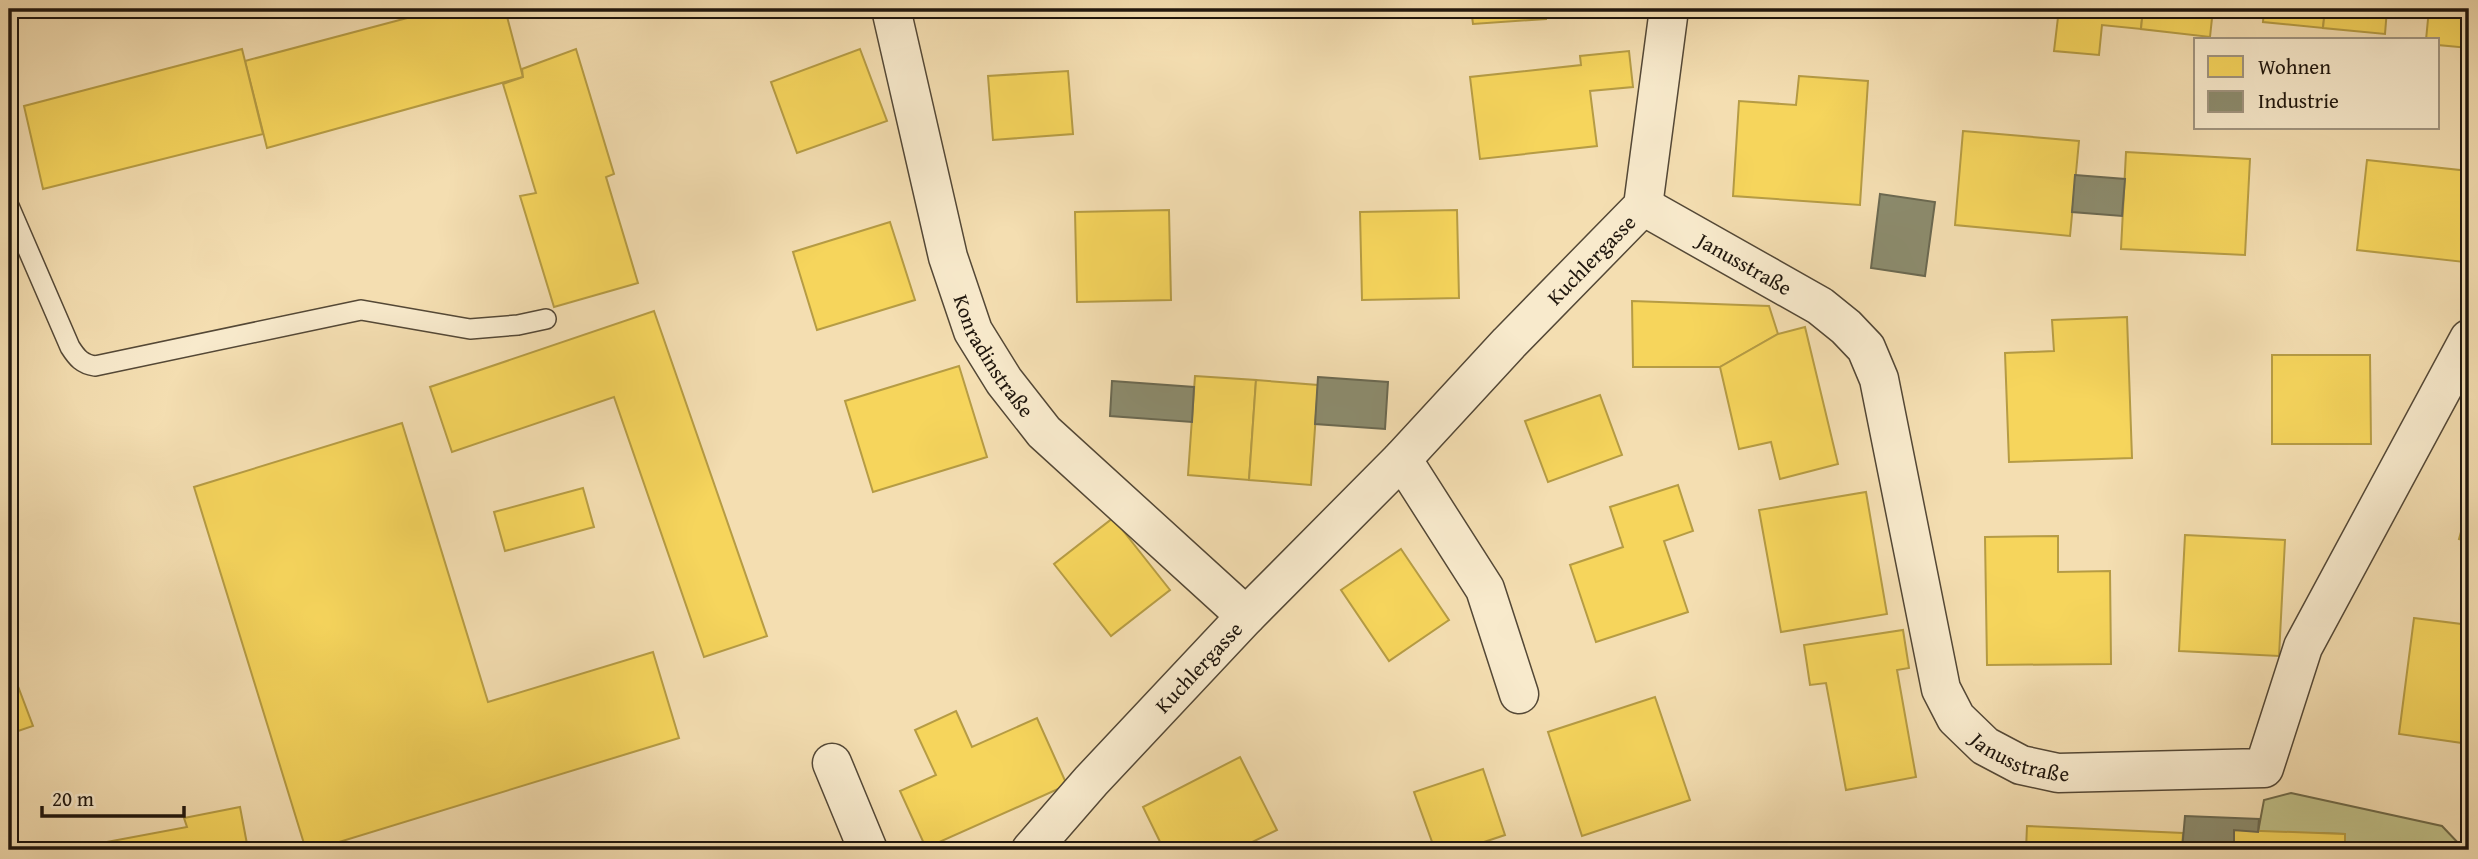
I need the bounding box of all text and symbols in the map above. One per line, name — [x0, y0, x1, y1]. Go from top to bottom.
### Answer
legend — [2194, 38, 2440, 130]
text: Wohnen — [2258, 51, 2331, 82]
text: Industrie — [2258, 85, 2339, 116]
street label: Kuchlergasse — [1539, 207, 1643, 312]
street label: Janusstraße — [1689, 223, 1798, 303]
street label: Konradinstraße — [946, 290, 1042, 424]
street label: Kuchlergasse — [1147, 614, 1249, 720]
street label: Janusstraße — [1962, 723, 2070, 788]
scale bar — [42, 775, 184, 819]
text: 20 m — [52, 783, 94, 814]

